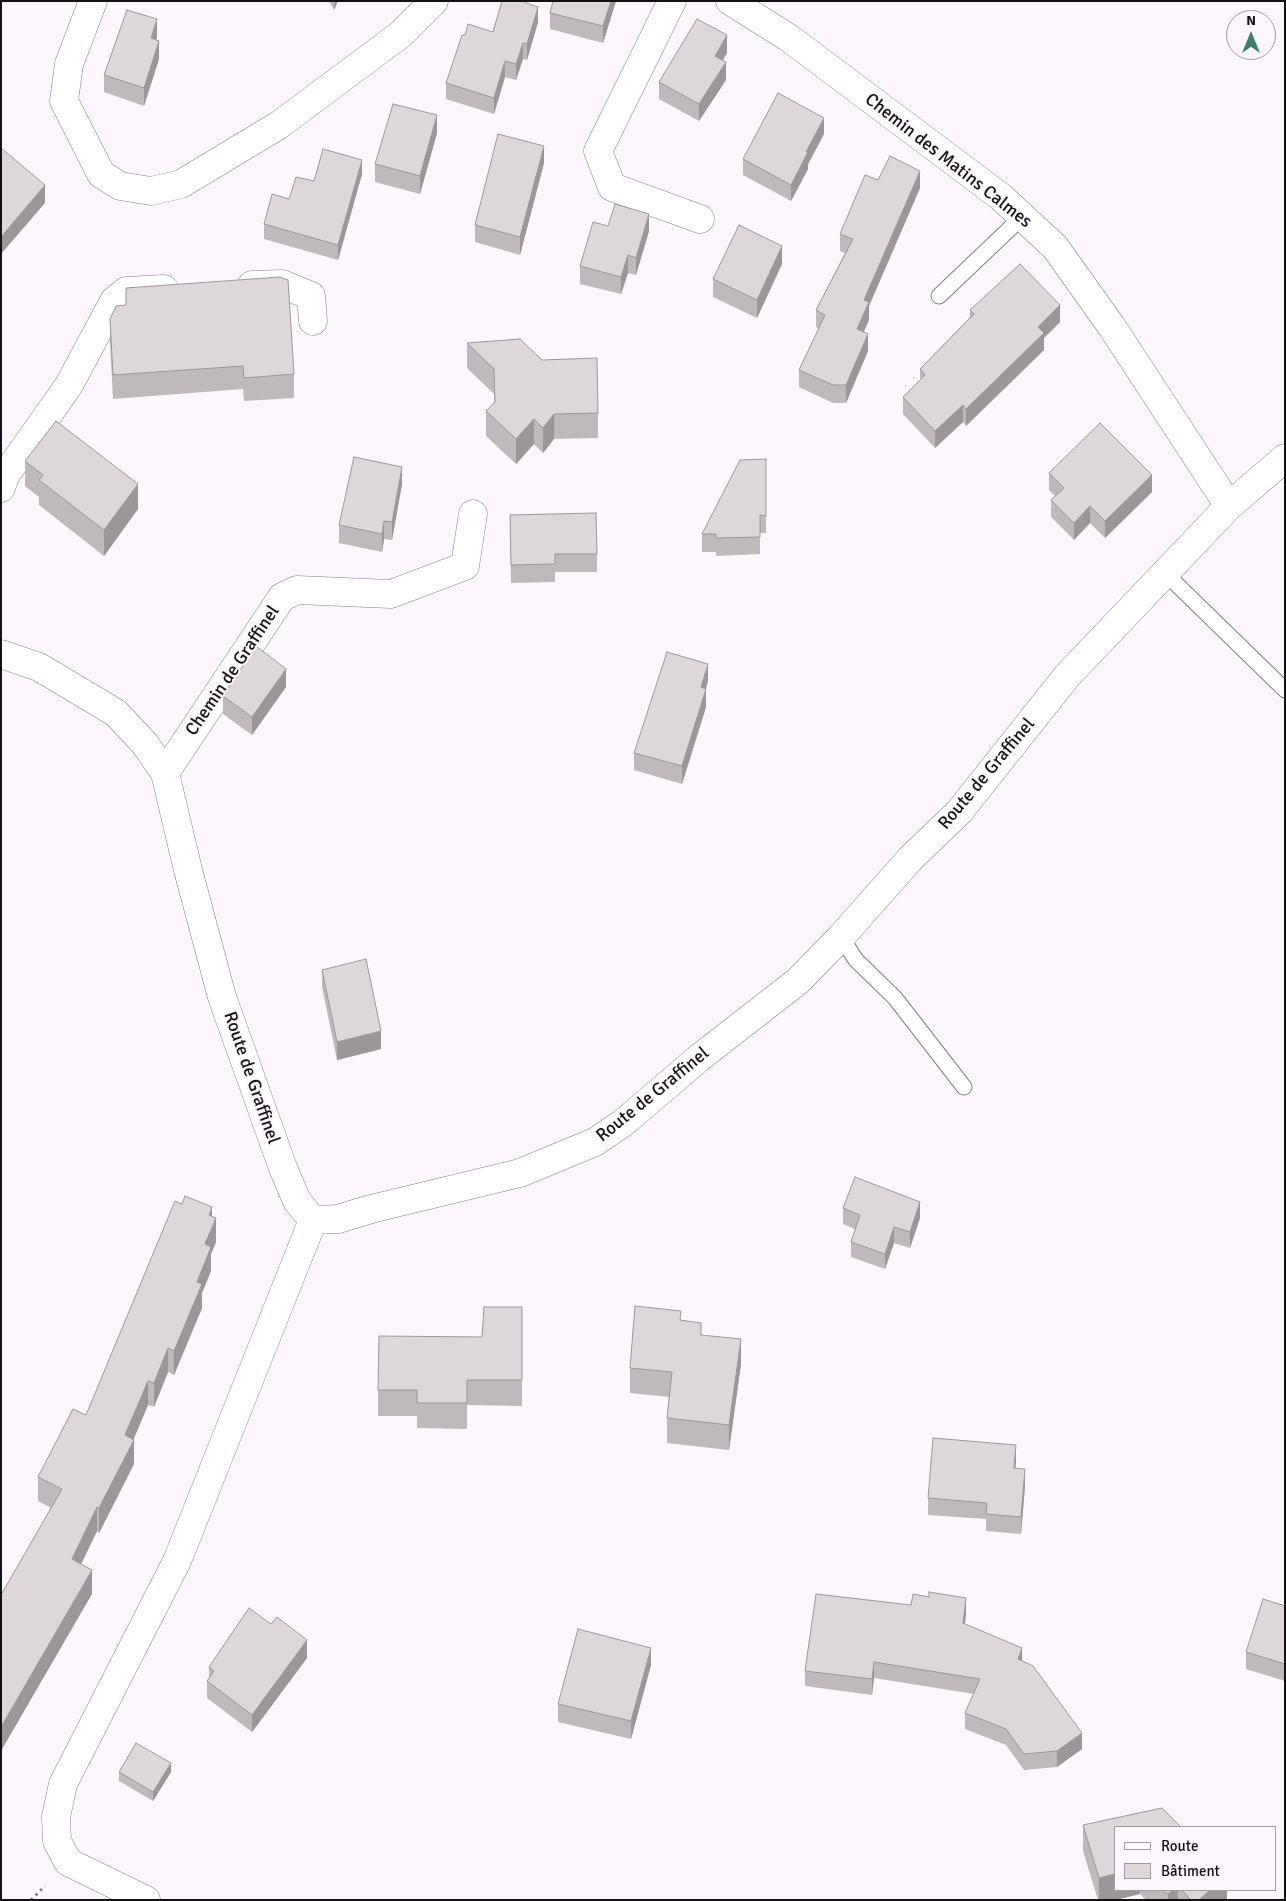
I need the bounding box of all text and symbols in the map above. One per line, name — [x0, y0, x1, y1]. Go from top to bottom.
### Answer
north arrow — [1226, 10, 1276, 60]
text: N — [1246, 12, 1256, 29]
street label: Chemin des Matins Calmes — [860, 89, 1036, 233]
street label: Chemin de Graffinel — [181, 602, 285, 740]
street label: Route de Graffinel — [934, 714, 1040, 834]
street label: Route de Graffinel — [218, 1009, 284, 1147]
street label: Route de Graffinel — [592, 1043, 714, 1147]
legend — [1114, 1826, 1276, 1891]
text: Route — [1161, 1837, 1198, 1855]
text: Bâtiment — [1161, 1862, 1220, 1880]

